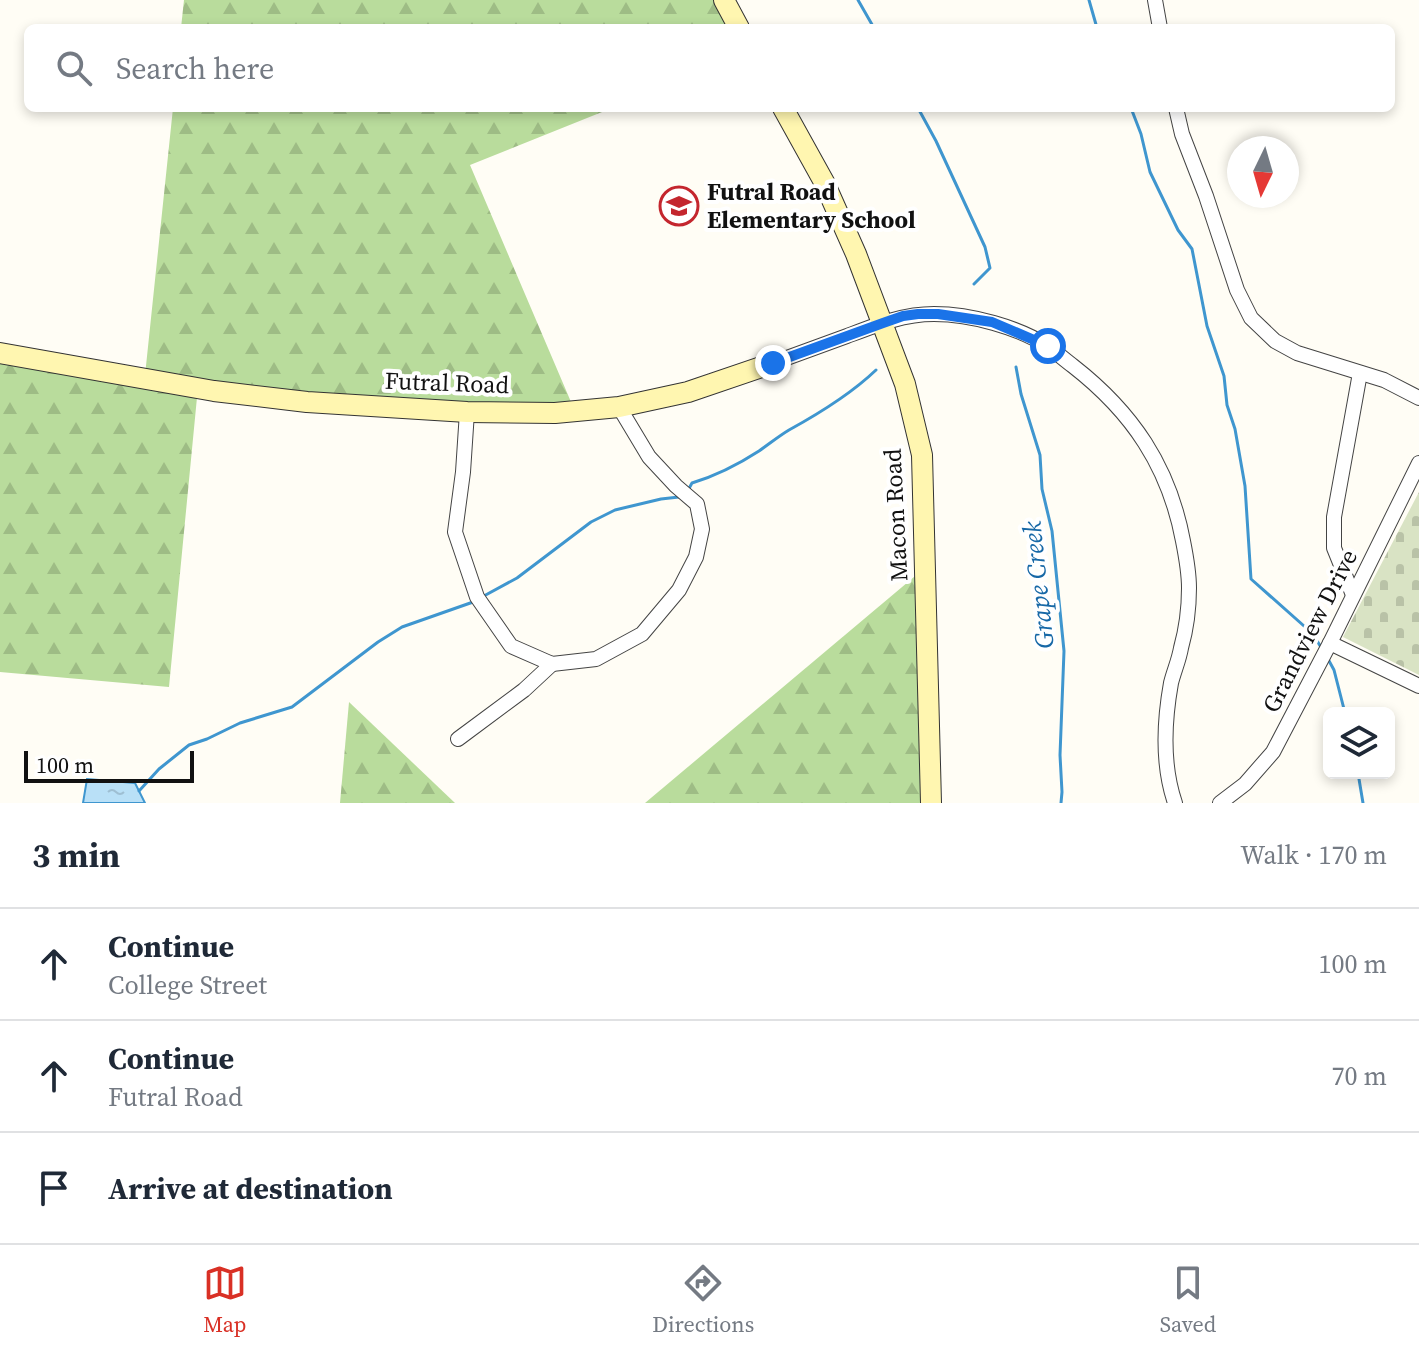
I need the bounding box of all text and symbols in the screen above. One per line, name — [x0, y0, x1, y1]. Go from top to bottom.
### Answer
search box — [24, 24, 1395, 112]
icon: search — [52, 46, 96, 90]
text: Search here — [116, 48, 274, 89]
north arrow — [1227, 136, 1299, 208]
place label: Futral Road Elementary School — [707, 175, 916, 236]
school or university icon: Futral Road Elementary School — [658, 185, 700, 227]
route start — [1030, 328, 1066, 364]
route end — [755, 345, 791, 381]
street label: Futral Road — [384, 364, 510, 401]
street label: Macon Road — [876, 447, 915, 582]
water label: Grape Creek — [1013, 519, 1063, 651]
street label: Grandview Drive — [1254, 543, 1365, 718]
map controls — [1323, 707, 1395, 779]
button: layers — [1323, 707, 1395, 779]
scale bar — [24, 747, 194, 783]
text: 100 m — [36, 750, 94, 780]
text: 3 min — [32, 832, 120, 878]
text: Walk · 170 m — [1240, 837, 1387, 873]
text: Continue — [108, 926, 234, 967]
icon: ahead — [32, 942, 76, 986]
text: 100 m — [1319, 946, 1387, 982]
text: College Street — [108, 967, 267, 1003]
text: Continue — [108, 1038, 234, 1079]
icon: ahead — [32, 1054, 76, 1098]
text: 70 m — [1332, 1058, 1387, 1094]
text: Futral Road — [108, 1079, 243, 1115]
icon: arrive — [32, 1166, 76, 1210]
text: Arrive at destination — [108, 1168, 393, 1209]
tab: Map — [203, 1261, 247, 1339]
tab: Directions — [652, 1261, 754, 1339]
tab: Saved — [1160, 1261, 1216, 1339]

